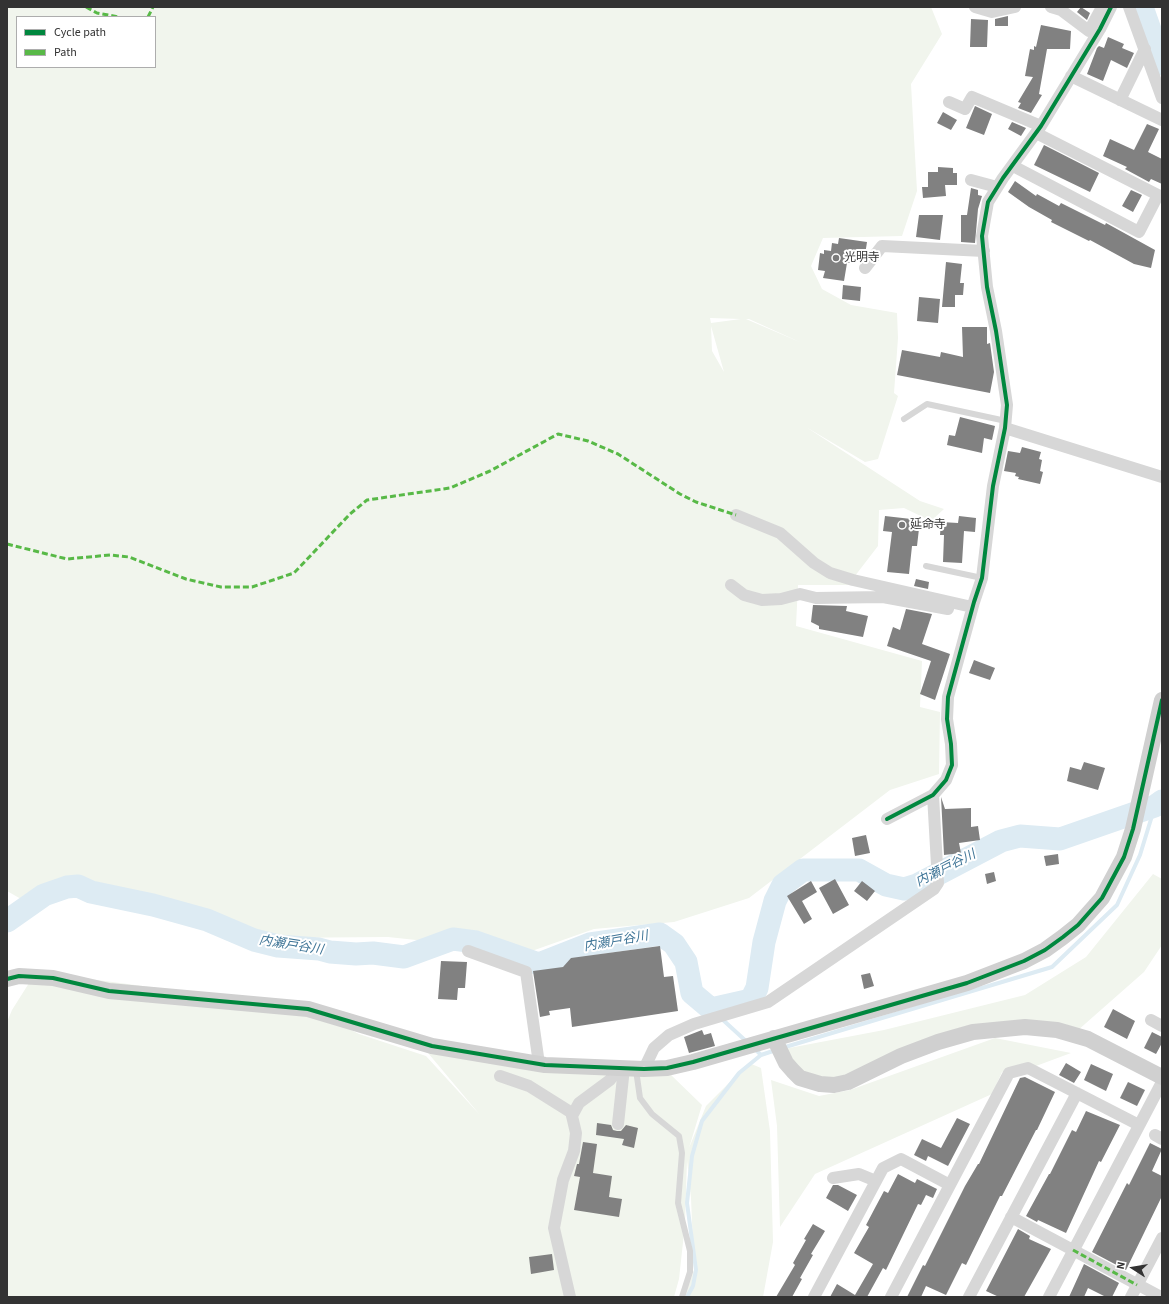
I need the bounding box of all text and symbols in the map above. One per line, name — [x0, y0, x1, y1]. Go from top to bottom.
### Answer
legend — [16, 16, 156, 68]
text: Cycle path — [54, 24, 106, 41]
text: Path — [54, 44, 77, 61]
place label: 光明寺 — [844, 251, 880, 265]
marker: 光明寺 — [831, 253, 841, 263]
place label: 延命寺 — [910, 518, 946, 532]
marker: 延命寺 — [897, 520, 907, 530]
water label: 内瀬戸谷川 — [914, 847, 978, 891]
water label: 内瀬戸谷川 — [583, 929, 649, 955]
water label: 内瀬戸谷川 — [258, 933, 324, 959]
north arrow — [1113, 1248, 1153, 1288]
text: N — [1113, 1260, 1129, 1271]

